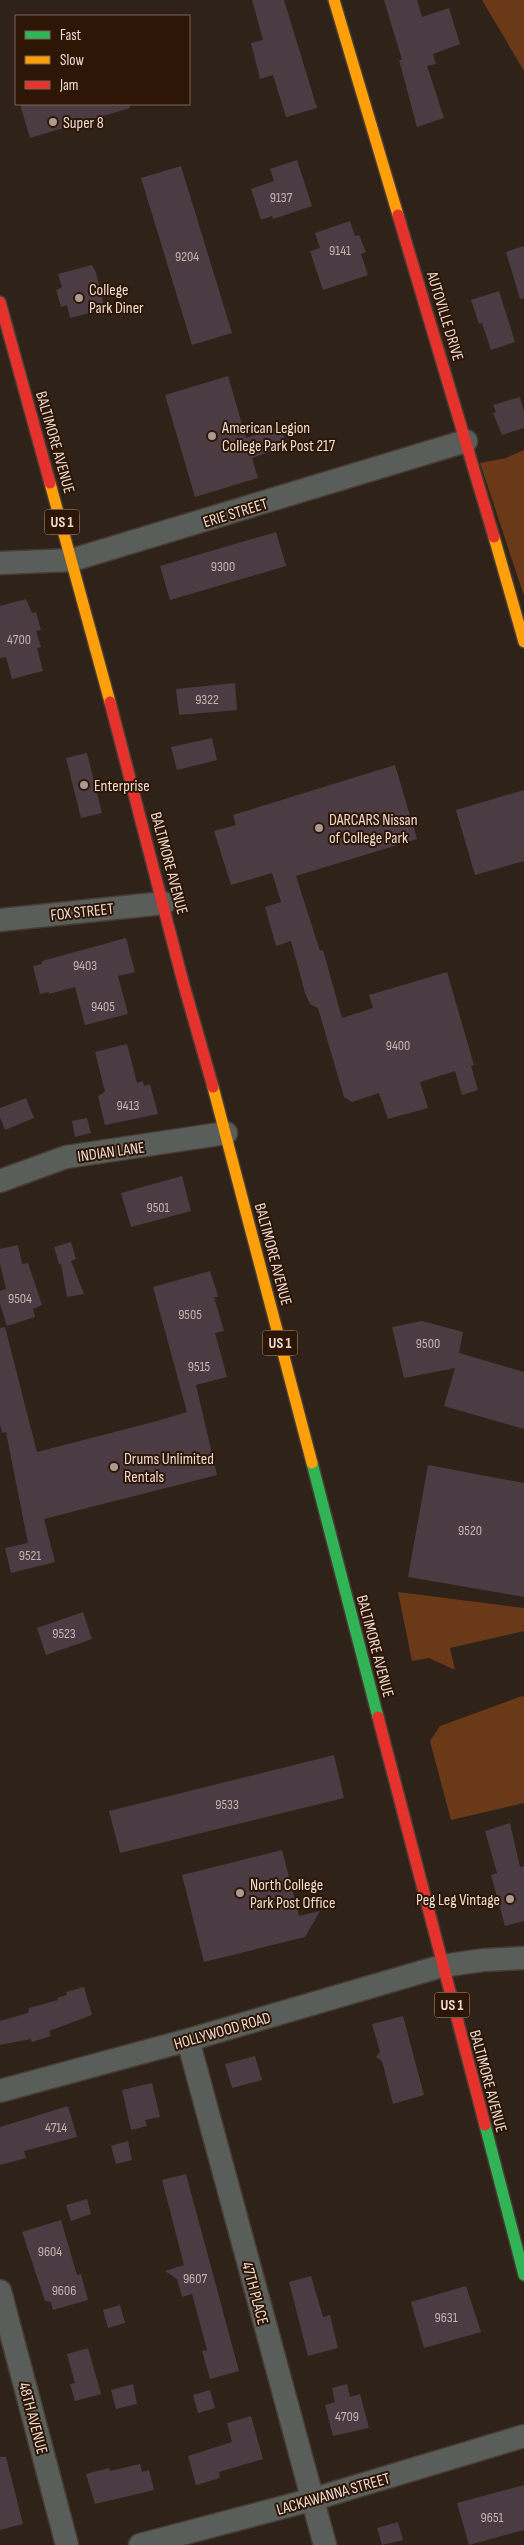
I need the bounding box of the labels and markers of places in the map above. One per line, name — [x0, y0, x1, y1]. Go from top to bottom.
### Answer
place label: Super 8 — [63, 114, 104, 133]
marker: Super 8 — [47, 116, 59, 128]
place label: College Park Diner — [89, 281, 144, 318]
marker: College Park Diner — [73, 292, 85, 304]
place label: American Legion College Park Post 217 — [221, 419, 336, 456]
marker: American Legion College Park Post 217 — [206, 430, 218, 442]
place label: Enterprise — [94, 777, 150, 796]
marker: Enterprise — [78, 779, 90, 791]
place label: DARCARS Nissan of College Park — [329, 811, 418, 848]
marker: DARCARS Nissan of College Park — [313, 822, 325, 834]
place label: Drums Unlimited Rentals — [124, 1450, 214, 1487]
marker: Drums Unlimited Rentals — [108, 1461, 120, 1473]
place label: North College Park Post Office — [250, 1876, 335, 1913]
marker: North College Park Post Office — [234, 1887, 246, 1899]
place label: Peg Leg Vintage — [416, 1891, 500, 1910]
marker: Peg Leg Vintage — [504, 1893, 516, 1905]

